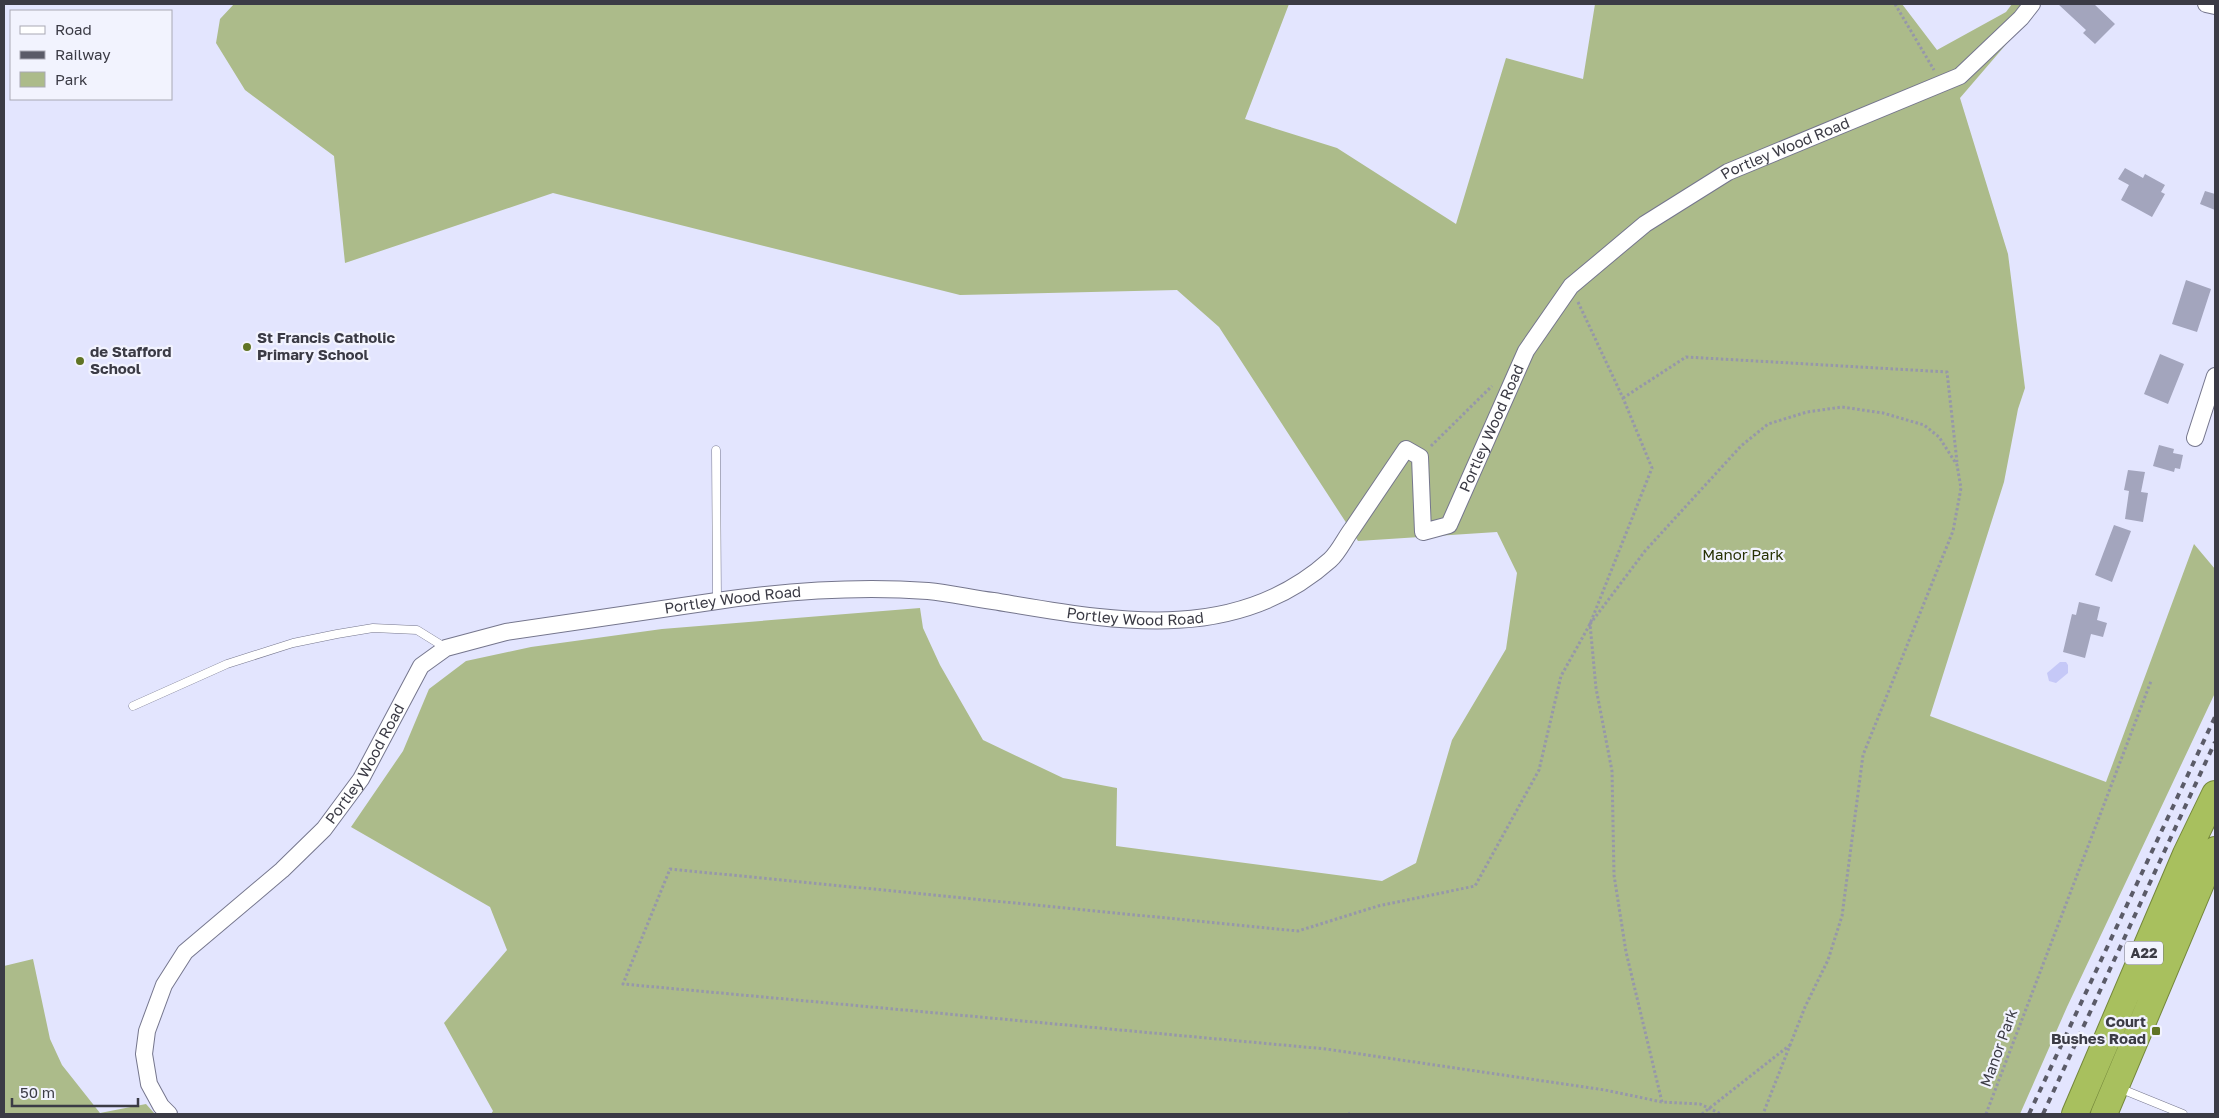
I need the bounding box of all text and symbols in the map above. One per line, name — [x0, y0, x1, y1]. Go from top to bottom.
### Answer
legend — [10, 10, 172, 100]
text: Road — [55, 20, 92, 38]
text: Railway — [55, 45, 111, 63]
text: Park — [55, 70, 88, 88]
street label: Portley Wood Road — [1717, 113, 1852, 182]
place label: St Francis Catholic Primary School — [257, 328, 395, 363]
marker: St Francis Catholic Primary School — [241, 341, 253, 353]
place label: de Stafford School — [90, 342, 171, 377]
marker: de Stafford School — [74, 355, 86, 367]
street label: Portley Wood Road — [1455, 361, 1527, 495]
park label: Manor Park — [1702, 545, 1784, 563]
street label: Portley Wood Road — [663, 582, 802, 617]
street label: Portley Wood Road — [1066, 603, 1205, 628]
street label: Portley Wood Road — [321, 700, 407, 827]
road number: A22 — [2125, 941, 2163, 964]
street label: Manor Park — [1976, 1006, 2021, 1089]
place label: Court Bushes Road — [2051, 1012, 2146, 1047]
marker: Court Bushes Road — [2150, 1025, 2162, 1037]
scale bar — [12, 1076, 139, 1108]
text: 50 m — [20, 1083, 55, 1101]

